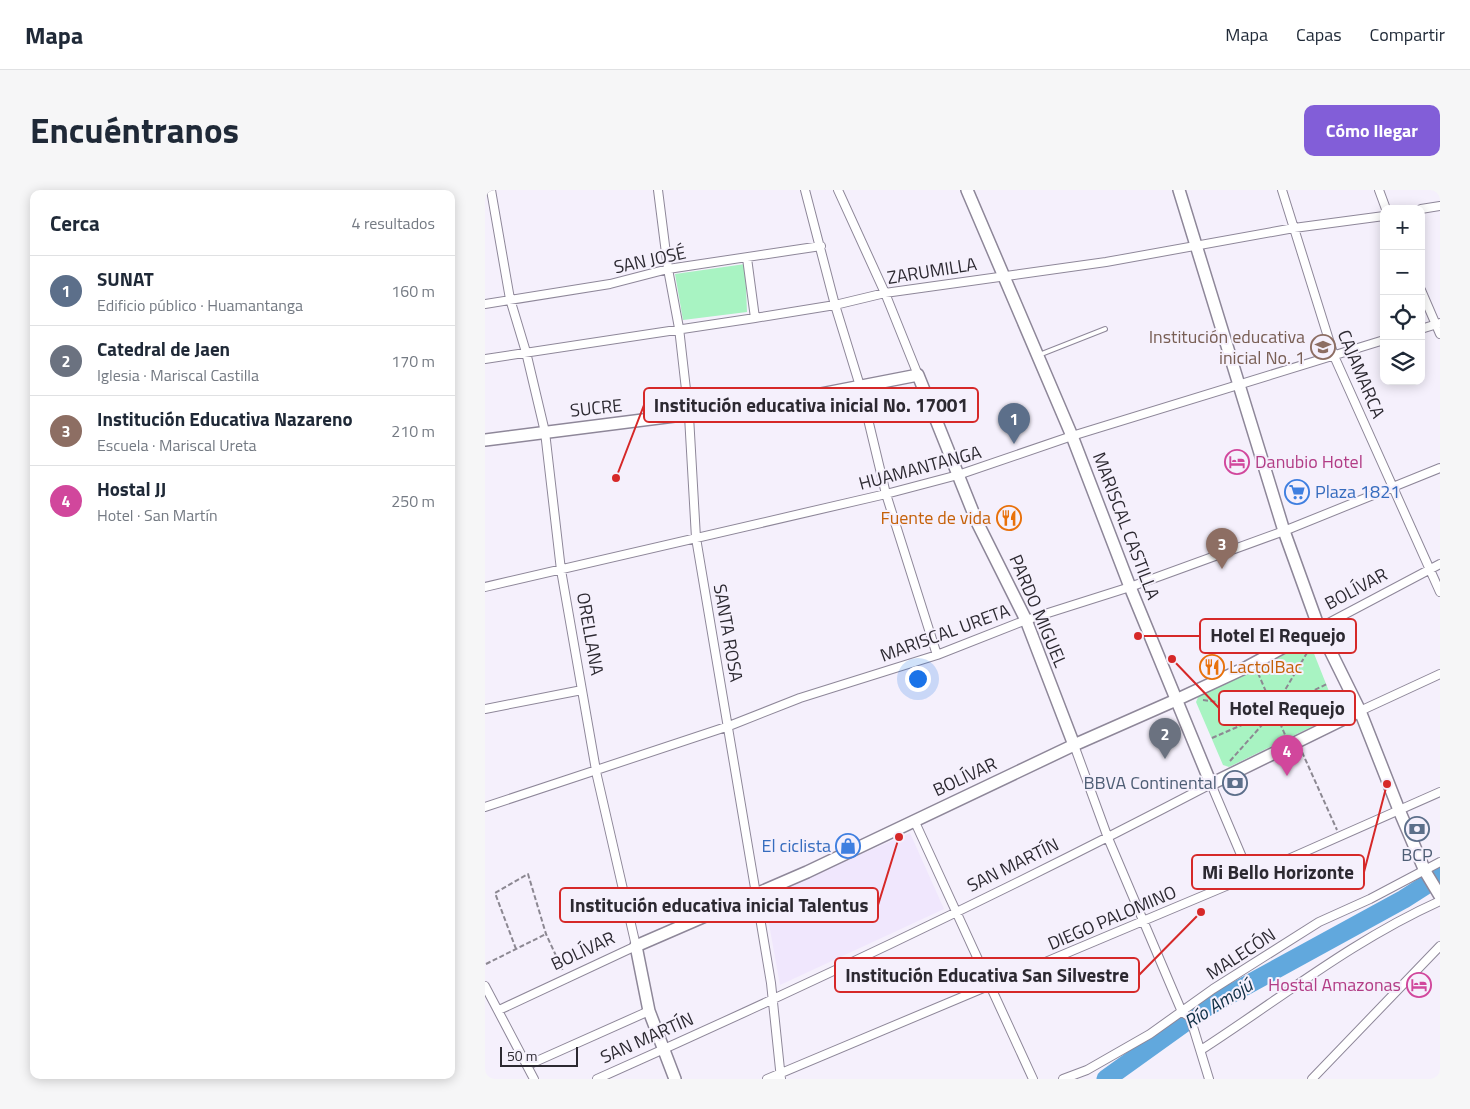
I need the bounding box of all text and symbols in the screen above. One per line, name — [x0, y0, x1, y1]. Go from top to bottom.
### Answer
text: Mapa — [25, 17, 83, 53]
text: Mapa — [1225, 21, 1268, 48]
text: Capas — [1296, 21, 1342, 48]
text: Compartir — [1370, 21, 1445, 48]
text: Encuéntranos — [30, 103, 239, 157]
button: Cómo llegar — [1304, 105, 1440, 156]
map controls — [1380, 205, 1425, 385]
button: + — [1380, 205, 1425, 250]
text: Cerca — [50, 207, 100, 239]
text: 4 resultados — [351, 211, 435, 235]
street label: SAN JOSÉ — [611, 239, 689, 280]
street label: ZARUMILLA — [885, 250, 979, 291]
button: − — [1380, 250, 1425, 295]
text: SUNAT — [97, 264, 154, 293]
text: 1 — [62, 279, 70, 303]
text: 160 m — [391, 279, 435, 303]
text: Edificio público · Huamantanga — [97, 293, 303, 317]
button: locate — [1380, 295, 1425, 340]
place label: Institución educativa inicial No. 1 — [1149, 323, 1305, 371]
street label: CAJAMARCA — [1331, 325, 1392, 423]
text: Catedral de Jaen — [97, 334, 230, 363]
school or university icon: Institución educativa inicial No. 1 — [1310, 334, 1336, 360]
button: layers — [1380, 340, 1425, 385]
text: 2 — [62, 349, 70, 373]
text: 170 m — [391, 349, 435, 373]
text: Iglesia · Mariscal Castilla — [97, 363, 259, 387]
callout: Institución educativa inicial No. 17001 — [644, 388, 978, 422]
text: Institución educativa inicial No. 17001 — [654, 390, 968, 419]
street label: SUCRE — [569, 391, 623, 424]
pin: 1 — [998, 403, 1030, 444]
text: Institución Educativa Nazareno — [97, 404, 353, 433]
text: 3 — [62, 419, 70, 443]
text: 210 m — [391, 419, 435, 443]
text: Escuela · Mariscal Ureta — [97, 433, 257, 457]
street label: HUAMANTANGA — [856, 438, 984, 497]
street label: MARISCAL CASTILLA — [1086, 448, 1167, 604]
place label: Danubio Hotel — [1255, 448, 1363, 475]
hotel icon: Danubio Hotel — [1224, 449, 1250, 475]
text: Hostal JJ — [97, 474, 166, 503]
place label: Plaza 1821 — [1315, 478, 1400, 505]
supermarket icon: Plaza 1821 — [1284, 479, 1310, 505]
text: 4 — [62, 489, 70, 513]
text: 250 m — [391, 489, 435, 513]
text: Hotel · San Martín — [97, 503, 218, 527]
place label: Fuente de vida — [881, 504, 991, 531]
restaurant icon: Fuente de vida — [996, 505, 1022, 531]
pin: 3 — [1206, 528, 1238, 569]
street label: PARDO MIGUEL — [1003, 550, 1075, 672]
street label: BOLÍVAR — [1319, 561, 1392, 616]
street label: SANTA ROSA — [707, 582, 750, 684]
street label: ORELLANA — [570, 590, 611, 678]
street label: MARISCAL URETA — [876, 596, 1014, 669]
callout: Hotel El Requejo — [1200, 619, 1356, 653]
text: Hotel El Requejo — [1210, 620, 1346, 649]
place label: LactolBac — [1229, 653, 1303, 680]
restaurant icon: LactolBac — [1199, 654, 1225, 680]
your location — [905, 666, 931, 692]
callout: Hotel Requejo — [1219, 691, 1355, 725]
text: Hotel Requejo — [1229, 693, 1345, 722]
pin: 2 — [1149, 718, 1181, 759]
pin: 4 — [1271, 735, 1303, 776]
street label: BOLÍVAR — [928, 750, 1001, 803]
place label: BBVA Continental — [1084, 769, 1217, 796]
bank icon: BBVA Continental — [1222, 770, 1248, 796]
bank icon: BCP — [1404, 816, 1430, 842]
street label: SAN MARTÍN — [962, 831, 1063, 898]
place label: El ciclista — [761, 832, 831, 859]
shop icon: El ciclista — [835, 833, 861, 859]
place label: BCP — [1401, 841, 1433, 868]
callout: Mi Bello Horizonte — [1192, 855, 1364, 889]
text: Mi Bello Horizonte — [1202, 857, 1354, 886]
street label: DIEGO PALOMINO — [1043, 878, 1180, 957]
callout: Institución educativa inicial Talentus — [560, 888, 878, 922]
text: Institución educativa inicial Talentus — [570, 890, 869, 919]
street label: MALECÓN — [1201, 921, 1281, 986]
street label: BOLÍVAR — [546, 924, 619, 977]
callout: Institución Educativa San Silvestre — [835, 958, 1139, 992]
text: Institución Educativa San Silvestre — [845, 960, 1129, 989]
water label: Río Amojú — [1178, 969, 1259, 1035]
place label: Hostal Amazonas — [1268, 971, 1401, 998]
hotel icon: Hostal Amazonas — [1406, 972, 1432, 998]
street label: SAN MARTÍN — [596, 1005, 698, 1070]
scale bar — [500, 1044, 577, 1067]
text: 50 m — [507, 1045, 537, 1066]

